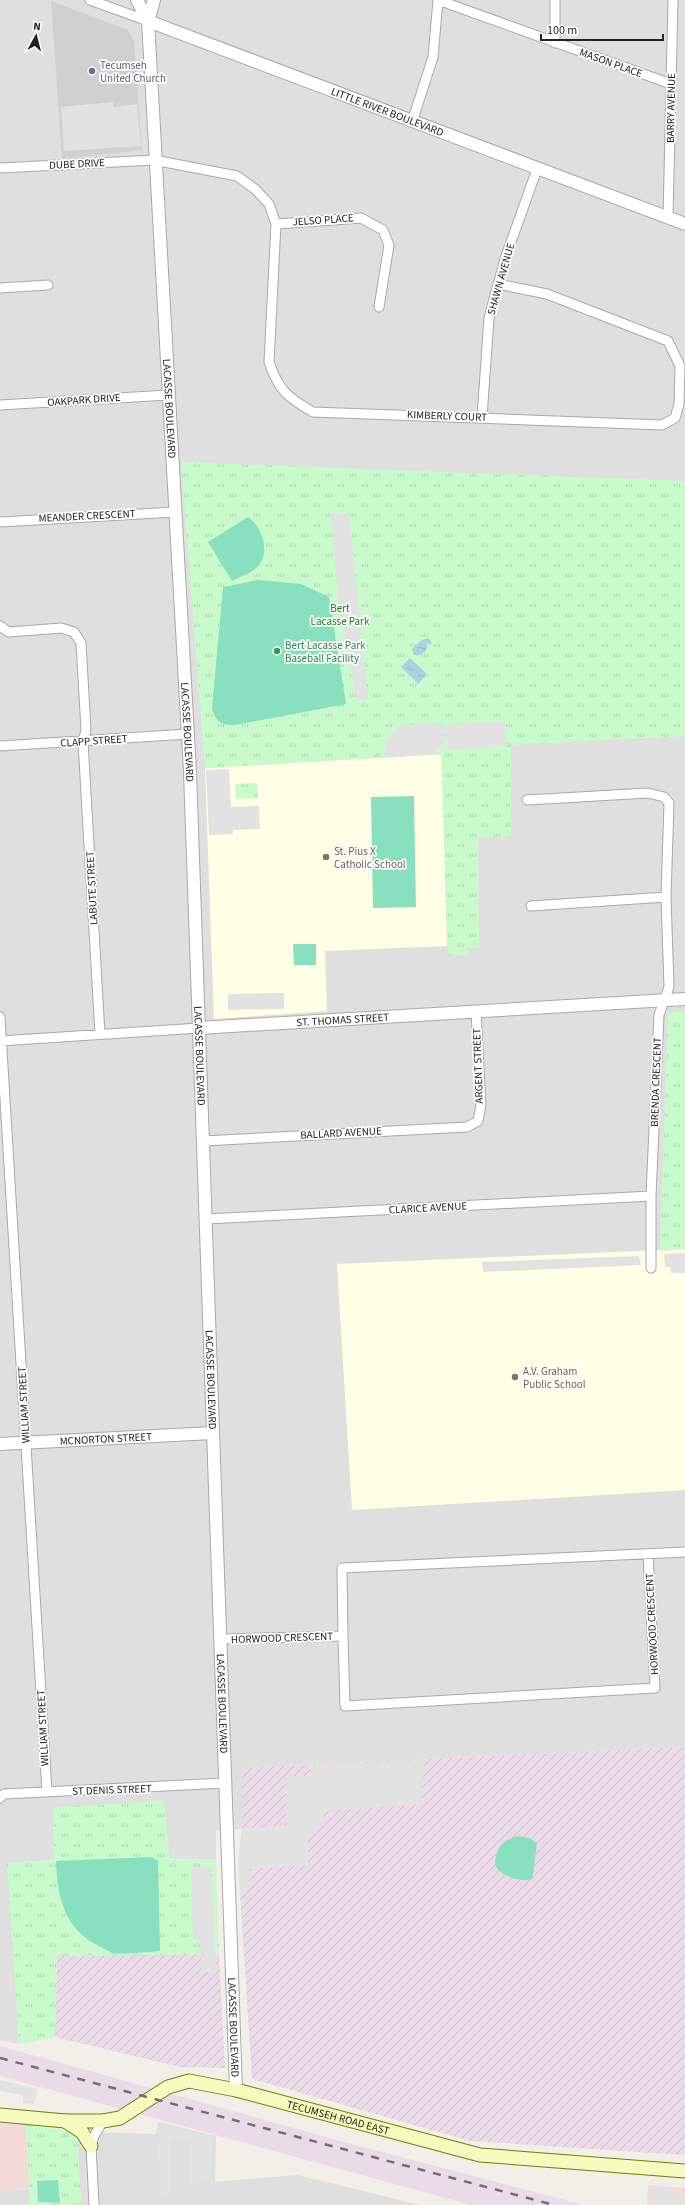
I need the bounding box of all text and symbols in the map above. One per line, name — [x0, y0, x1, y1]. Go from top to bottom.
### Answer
north arrow — [16, 16, 56, 56]
scale bar — [541, 16, 663, 42]
text: N — [33, 19, 42, 34]
text: 100 m — [547, 22, 577, 39]
street label: MASON PLACE — [577, 45, 645, 81]
place label: Tecumseh United Church — [100, 58, 166, 86]
marker: Tecumseh United Church — [87, 66, 97, 76]
street label: BARRY AVENUE — [663, 73, 679, 143]
street label: LITTLE RIVER BOULEVARD — [329, 83, 446, 140]
street label: DUBE DRIVE — [49, 155, 105, 173]
street label: JELSO PLACE — [292, 210, 354, 230]
street label: SHAWN AVENUE — [484, 241, 519, 317]
street label: LACASSE BOULEVARD — [159, 358, 180, 459]
street label: OAKPARK DRIVE — [47, 390, 121, 410]
street label: KIMBERLY COURT — [407, 407, 487, 425]
street label: MEANDER CRESCENT — [38, 506, 136, 526]
park label: Bert Lacasse Park — [311, 601, 370, 629]
place label: Bert Lacasse Park Baseball Facility — [285, 638, 366, 666]
marker: Bert Lacasse Park Baseball Facility — [272, 646, 282, 656]
street label: LACASSE BOULEVARD — [177, 682, 198, 782]
street label: CLAPP STREET — [60, 731, 128, 751]
place label: St. Pius X Catholic School — [334, 844, 406, 872]
street label: LABUTE STREET — [83, 851, 101, 925]
marker: St. Pius X Catholic School — [321, 852, 331, 862]
street label: LACASSE BOULEVARD — [191, 1006, 209, 1106]
street label: ST. THOMAS STREET — [296, 1009, 390, 1030]
street label: ARGENT STREET — [469, 1028, 487, 1104]
street label: BRENDA CRESCENT — [647, 1037, 665, 1127]
street label: BALLARD AVENUE — [300, 1123, 382, 1143]
street label: CLARICE AVENUE — [388, 1198, 468, 1218]
street label: LACASSE BOULEVARD — [202, 1330, 220, 1430]
place label: A.V. Graham Public School — [523, 1364, 586, 1392]
street label: WILLIAM STREET — [15, 1366, 33, 1444]
marker: A.V. Graham Public School — [510, 1372, 520, 1382]
street label: MCNORTON STREET — [59, 1429, 153, 1448]
street label: HORWOOD CRESCENT — [642, 1572, 662, 1675]
street label: HORWOOD CRESCENT — [231, 1629, 333, 1647]
street label: LACASSE BOULEVARD — [213, 1653, 232, 1754]
street label: WILLIAM STREET — [34, 1689, 52, 1767]
street label: ST DENIS STREET — [72, 1781, 152, 1799]
street label: LACASSE BOULEVARD — [225, 1977, 243, 2078]
street label: TECUMSEH ROAD EAST — [285, 2096, 391, 2138]

